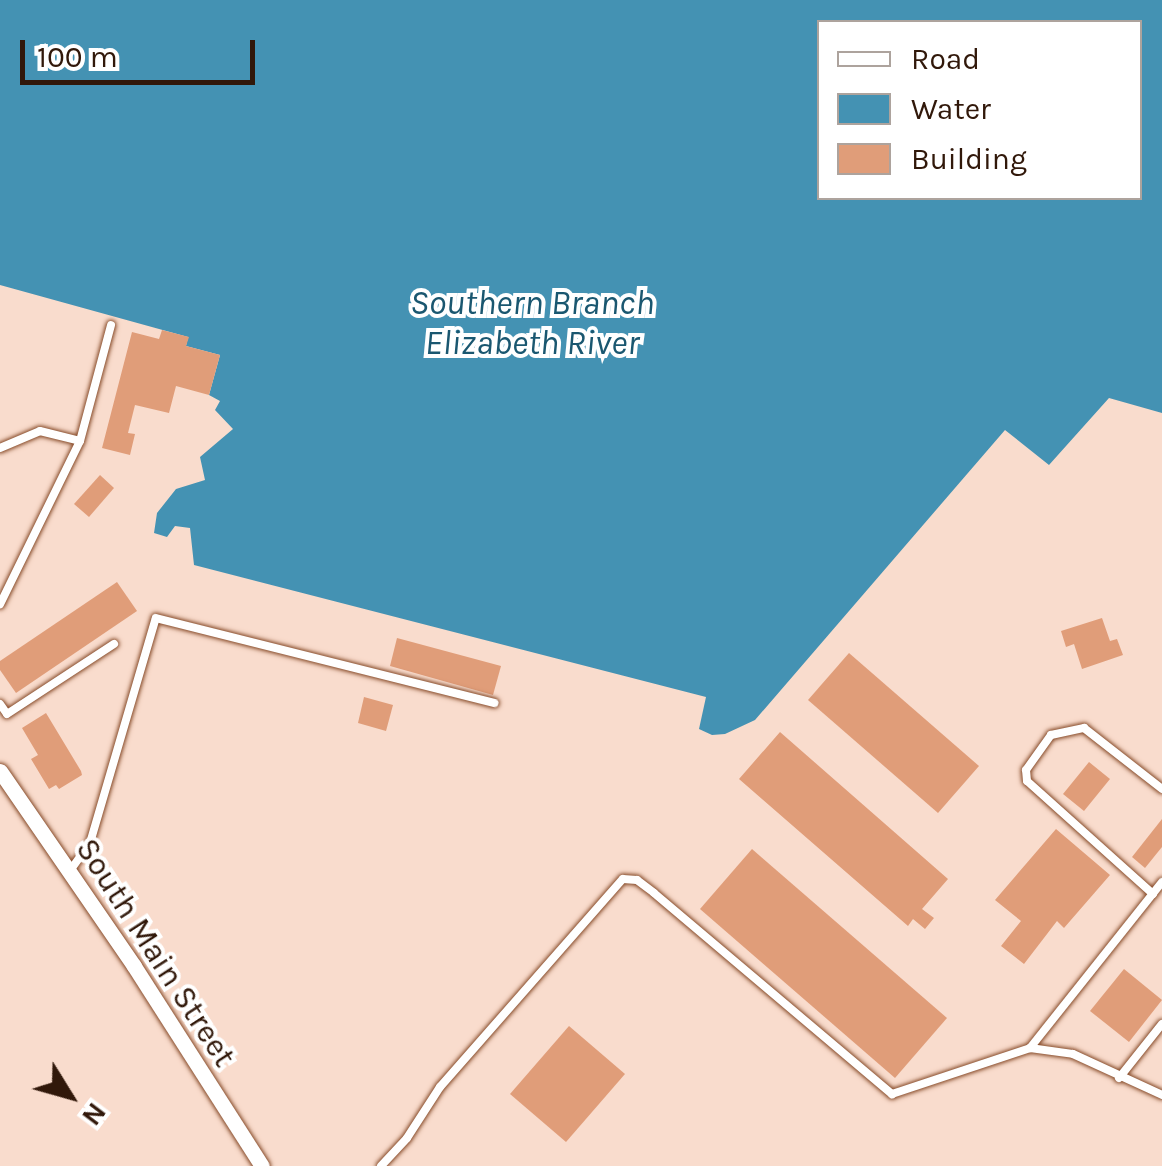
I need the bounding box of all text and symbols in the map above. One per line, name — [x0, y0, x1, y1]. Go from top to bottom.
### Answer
scale bar — [25, 20, 260, 82]
legend — [817, 20, 1142, 200]
text: 100 m — [37, 39, 118, 75]
text: Road — [911, 41, 980, 77]
text: Water — [911, 91, 991, 127]
text: Building — [911, 141, 1027, 177]
water label: Southern Branch Elizabeth River — [410, 282, 654, 364]
street label: South Main Street — [67, 832, 243, 1074]
north arrow — [20, 1046, 120, 1146]
text: N — [75, 1096, 114, 1132]

